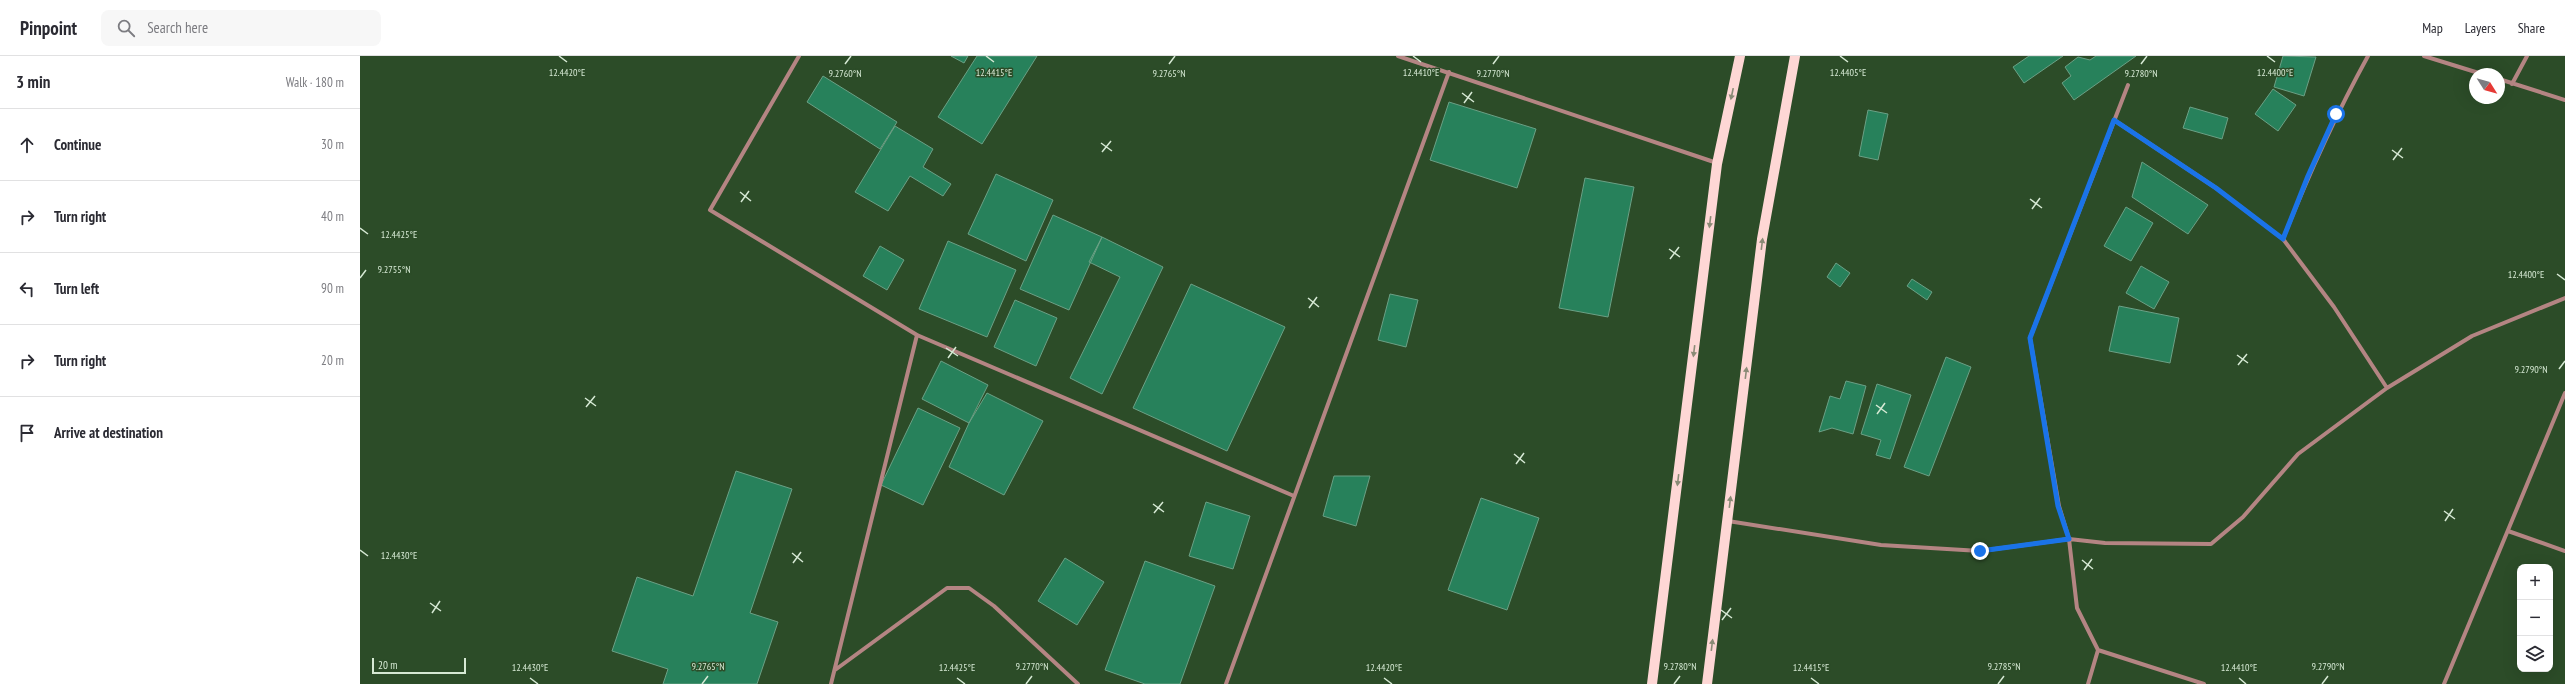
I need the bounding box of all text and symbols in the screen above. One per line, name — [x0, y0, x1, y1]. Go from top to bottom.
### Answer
search box — [101, 10, 381, 46]
text: Pinpoint — [20, 16, 77, 40]
icon: search — [115, 17, 137, 39]
text: Search here — [147, 18, 208, 37]
text: Map — [2422, 19, 2443, 37]
text: Layers — [2465, 19, 2496, 37]
text: Share — [2518, 19, 2545, 37]
text: 12.4420°E — [549, 66, 585, 79]
text: 12.4415°E — [976, 66, 1012, 79]
text: 12.4410°E — [1403, 66, 1439, 79]
text: 12.4405°E — [1830, 66, 1866, 79]
text: 12.4400°E — [2257, 66, 2293, 79]
text: 9.2760°N — [828, 67, 862, 80]
text: 9.2765°N — [1152, 67, 1186, 80]
text: 9.2770°N — [1476, 67, 1510, 80]
text: 9.2780°N — [2124, 67, 2158, 80]
north arrow — [2469, 68, 2505, 104]
text: 3 min — [16, 71, 50, 93]
text: Walk · 180 m — [286, 74, 344, 91]
one-way arrow — [1729, 88, 1735, 100]
route start — [2327, 105, 2345, 123]
icon: ahead — [16, 134, 38, 156]
text: Continue — [54, 135, 101, 154]
text: 30 m — [321, 136, 344, 153]
icon: right — [16, 206, 38, 228]
text: Turn right — [54, 207, 106, 226]
text: 40 m — [321, 208, 344, 225]
one-way arrow — [1707, 216, 1713, 228]
text: 12.4425°E — [381, 228, 417, 241]
one-way arrow — [1758, 238, 1765, 250]
text: 9.2755°N — [377, 263, 411, 276]
text: 12.4400°E — [2508, 268, 2544, 281]
icon: left — [16, 278, 38, 300]
text: Turn left — [54, 279, 99, 298]
text: 90 m — [321, 280, 344, 297]
one-way arrow — [1691, 345, 1697, 357]
icon: right — [16, 350, 38, 372]
text: Turn right — [54, 351, 106, 370]
text: 20 m — [321, 352, 344, 369]
text: 9.2790°N — [2514, 363, 2548, 376]
one-way arrow — [1743, 367, 1749, 379]
icon: arrive — [16, 422, 38, 444]
text: Arrive at destination — [54, 423, 163, 442]
one-way arrow — [1674, 474, 1681, 486]
one-way arrow — [1727, 496, 1734, 509]
route end — [1971, 542, 1989, 560]
text: 12.4430°E — [381, 549, 417, 562]
map controls — [2517, 564, 2553, 672]
button: + — [2517, 564, 2553, 600]
button: − — [2517, 600, 2553, 636]
button: layers — [2517, 636, 2553, 672]
one-way arrow — [1709, 639, 1715, 651]
scale bar — [372, 656, 466, 675]
text: 20 m — [378, 658, 397, 672]
text: 9.2765°N — [691, 660, 725, 673]
text: 9.2770°N — [1015, 660, 1049, 673]
text: 9.2780°N — [1663, 660, 1697, 673]
text: 9.2785°N — [1987, 660, 2021, 673]
text: 9.2790°N — [2311, 660, 2345, 673]
text: 12.4430°E — [512, 661, 548, 674]
text: 12.4425°E — [939, 661, 975, 674]
text: 12.4420°E — [1366, 661, 1402, 674]
text: 12.4415°E — [1793, 661, 1829, 674]
text: 12.4410°E — [2221, 661, 2257, 674]

